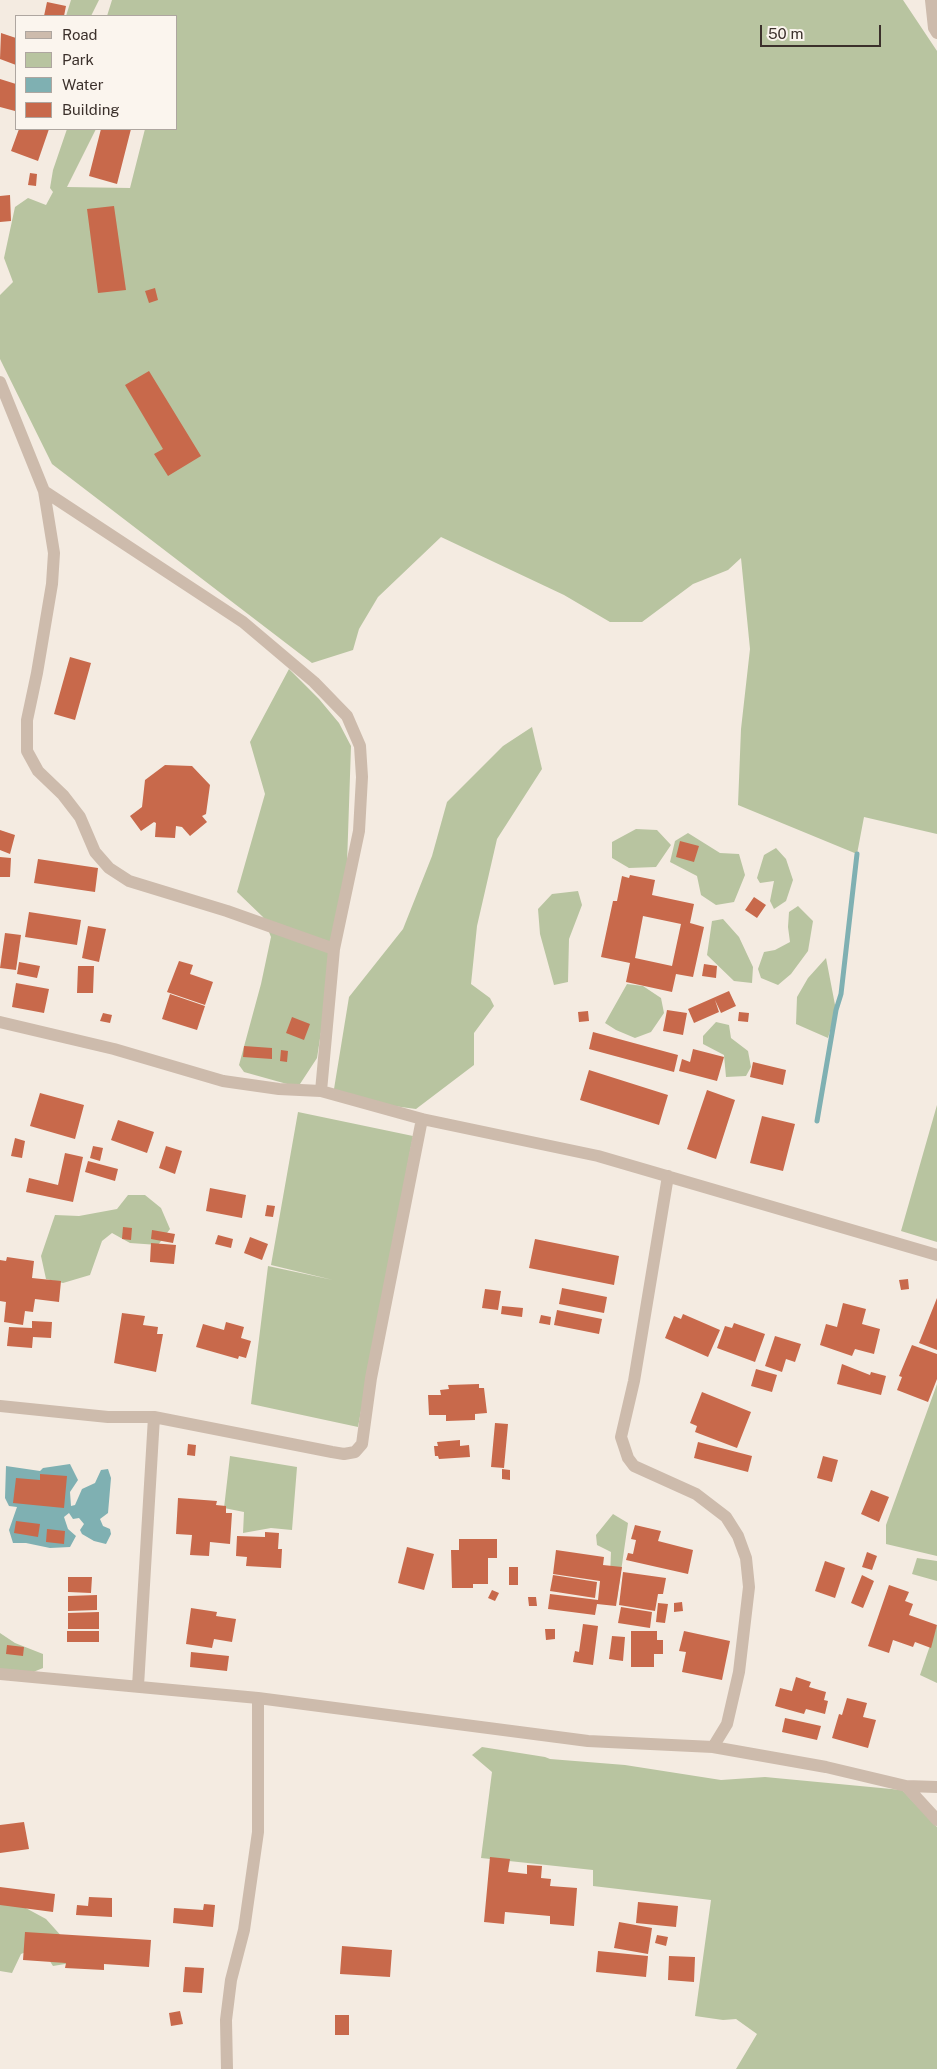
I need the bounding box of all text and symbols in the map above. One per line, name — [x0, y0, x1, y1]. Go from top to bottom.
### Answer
legend — [15, 15, 178, 130]
scale bar — [762, 15, 883, 47]
text: 50 m — [768, 25, 803, 42]
text: Road — [62, 26, 98, 43]
text: Park — [62, 51, 94, 68]
text: Water — [62, 76, 104, 93]
text: Building — [62, 101, 120, 118]

